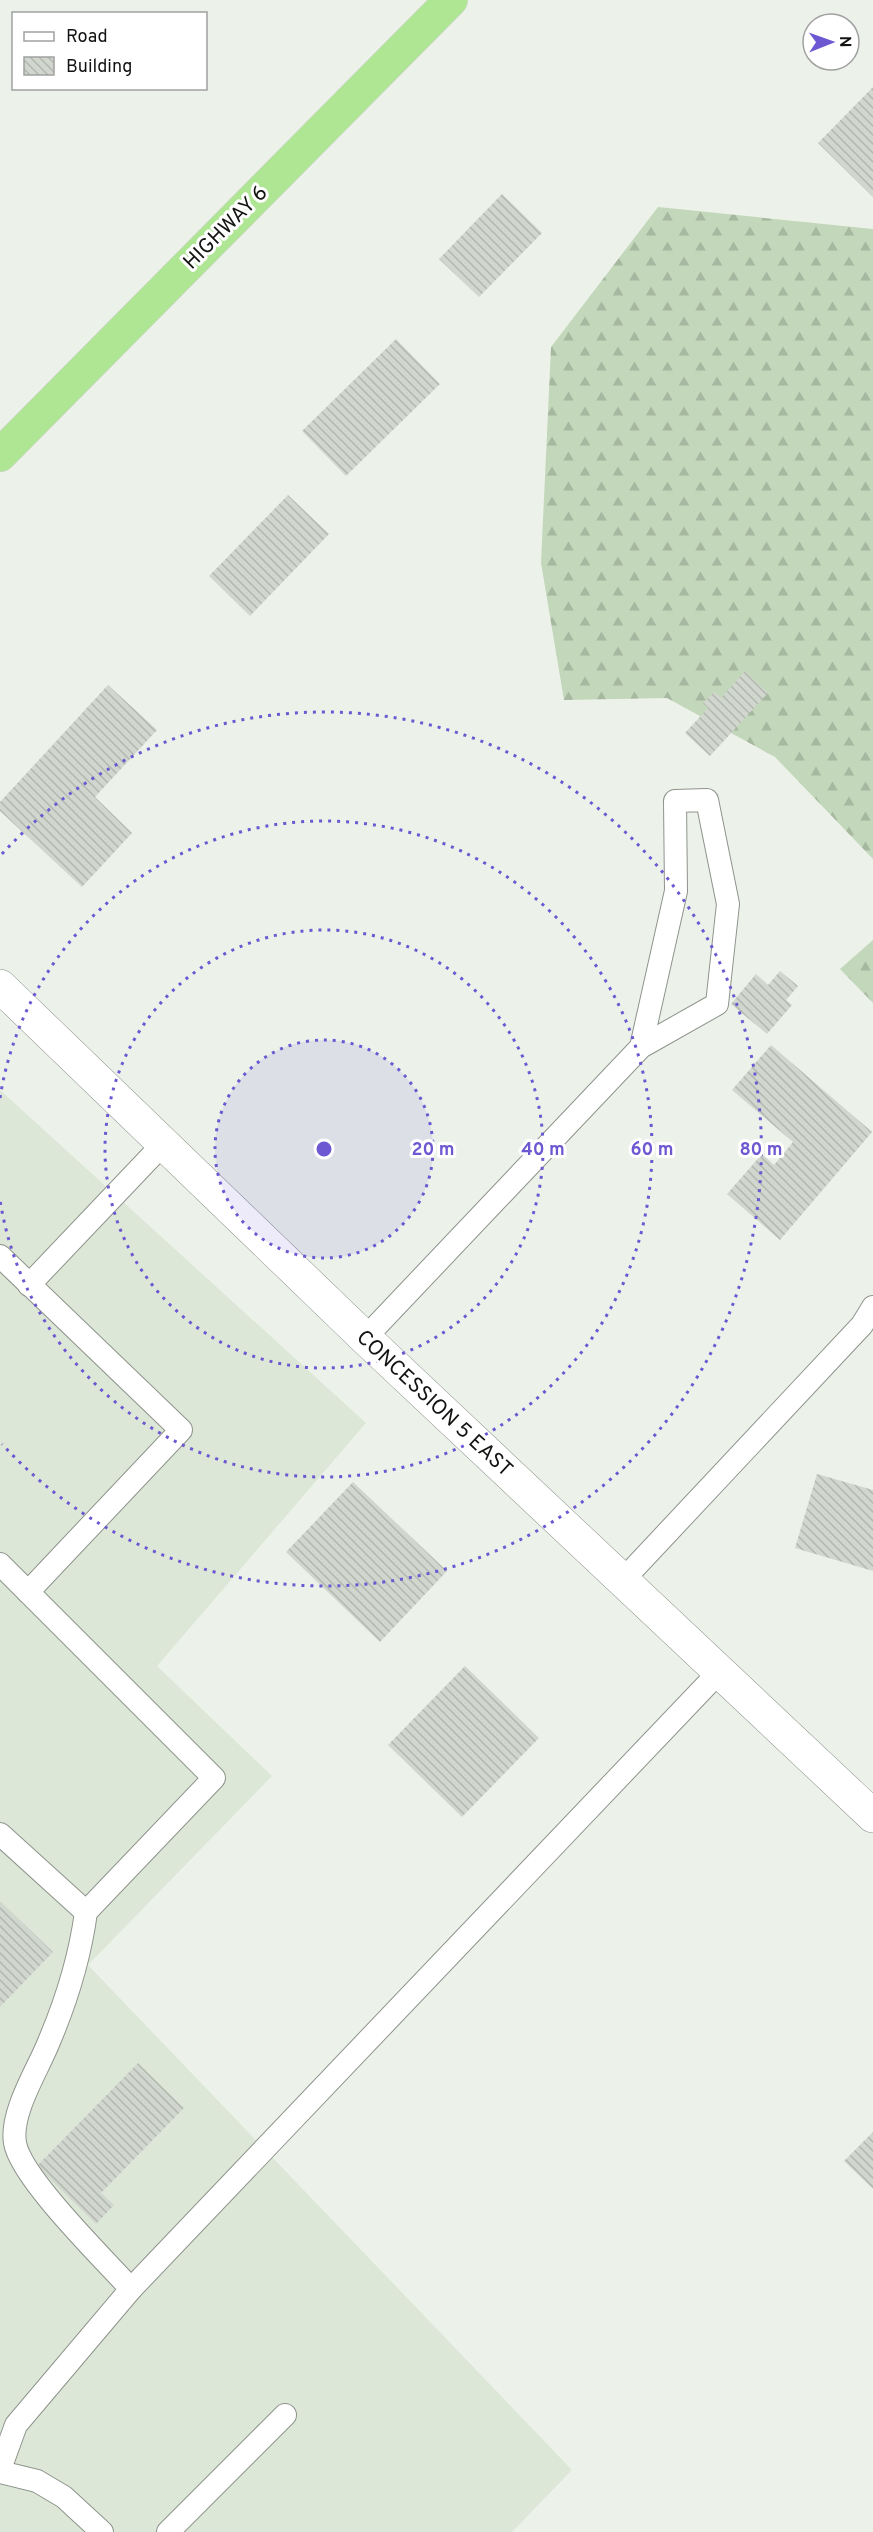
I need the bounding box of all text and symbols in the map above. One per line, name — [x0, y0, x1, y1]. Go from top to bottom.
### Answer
legend — [12, 12, 207, 90]
north arrow — [801, 12, 861, 72]
text: Road — [66, 26, 108, 49]
text: N — [834, 36, 854, 48]
text: Building — [66, 56, 132, 79]
street label: HIGHWAY 6 — [178, 180, 274, 276]
centre of rings — [314, 1139, 334, 1159]
text: 20 m — [411, 1139, 455, 1162]
text: 40 m — [521, 1139, 565, 1162]
text: 60 m — [630, 1139, 674, 1162]
text: 80 m — [739, 1139, 783, 1162]
street label: CONCESSION 5 EAST — [350, 1325, 518, 1484]

